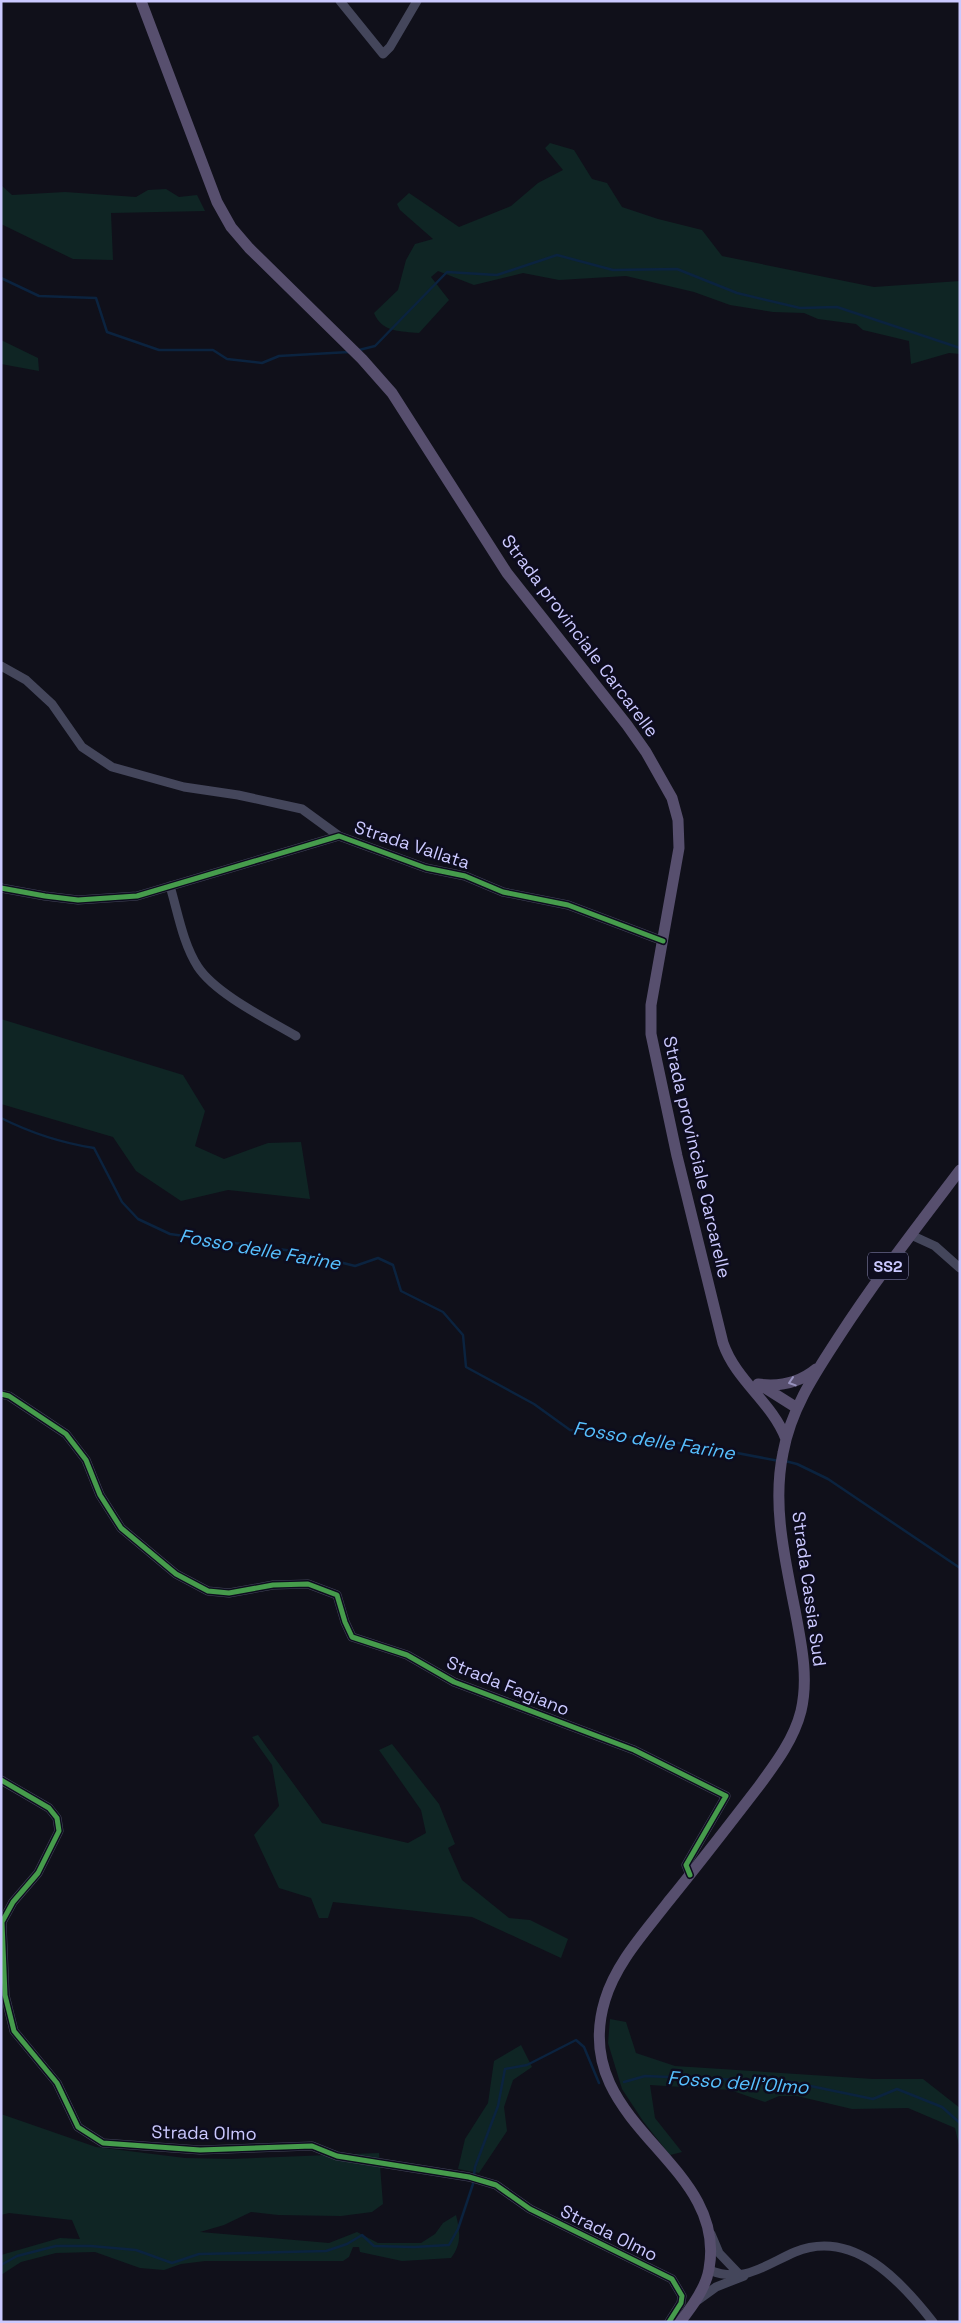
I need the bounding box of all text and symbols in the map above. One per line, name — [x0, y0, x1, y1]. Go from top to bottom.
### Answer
street label: Strada provinciale Carcarelle — [497, 530, 664, 742]
street label: Strada Vallata — [351, 815, 473, 874]
street label: Strada provinciale Carcarelle — [658, 1034, 737, 1280]
water label: Fosso delle Farine — [177, 1223, 343, 1276]
road number: SS2 — [868, 1252, 908, 1280]
one-way arrow — [788, 1376, 797, 1386]
water label: Fosso delle Farine — [571, 1415, 737, 1466]
street label: Strada Cassia Sud — [787, 1510, 832, 1668]
street label: Strada Fagiano — [443, 1650, 573, 1721]
water label: Fosso dell'Olmo — [667, 2065, 811, 2100]
street label: Strada Olmo — [151, 2120, 257, 2145]
street label: Strada Olmo — [557, 2199, 662, 2266]

